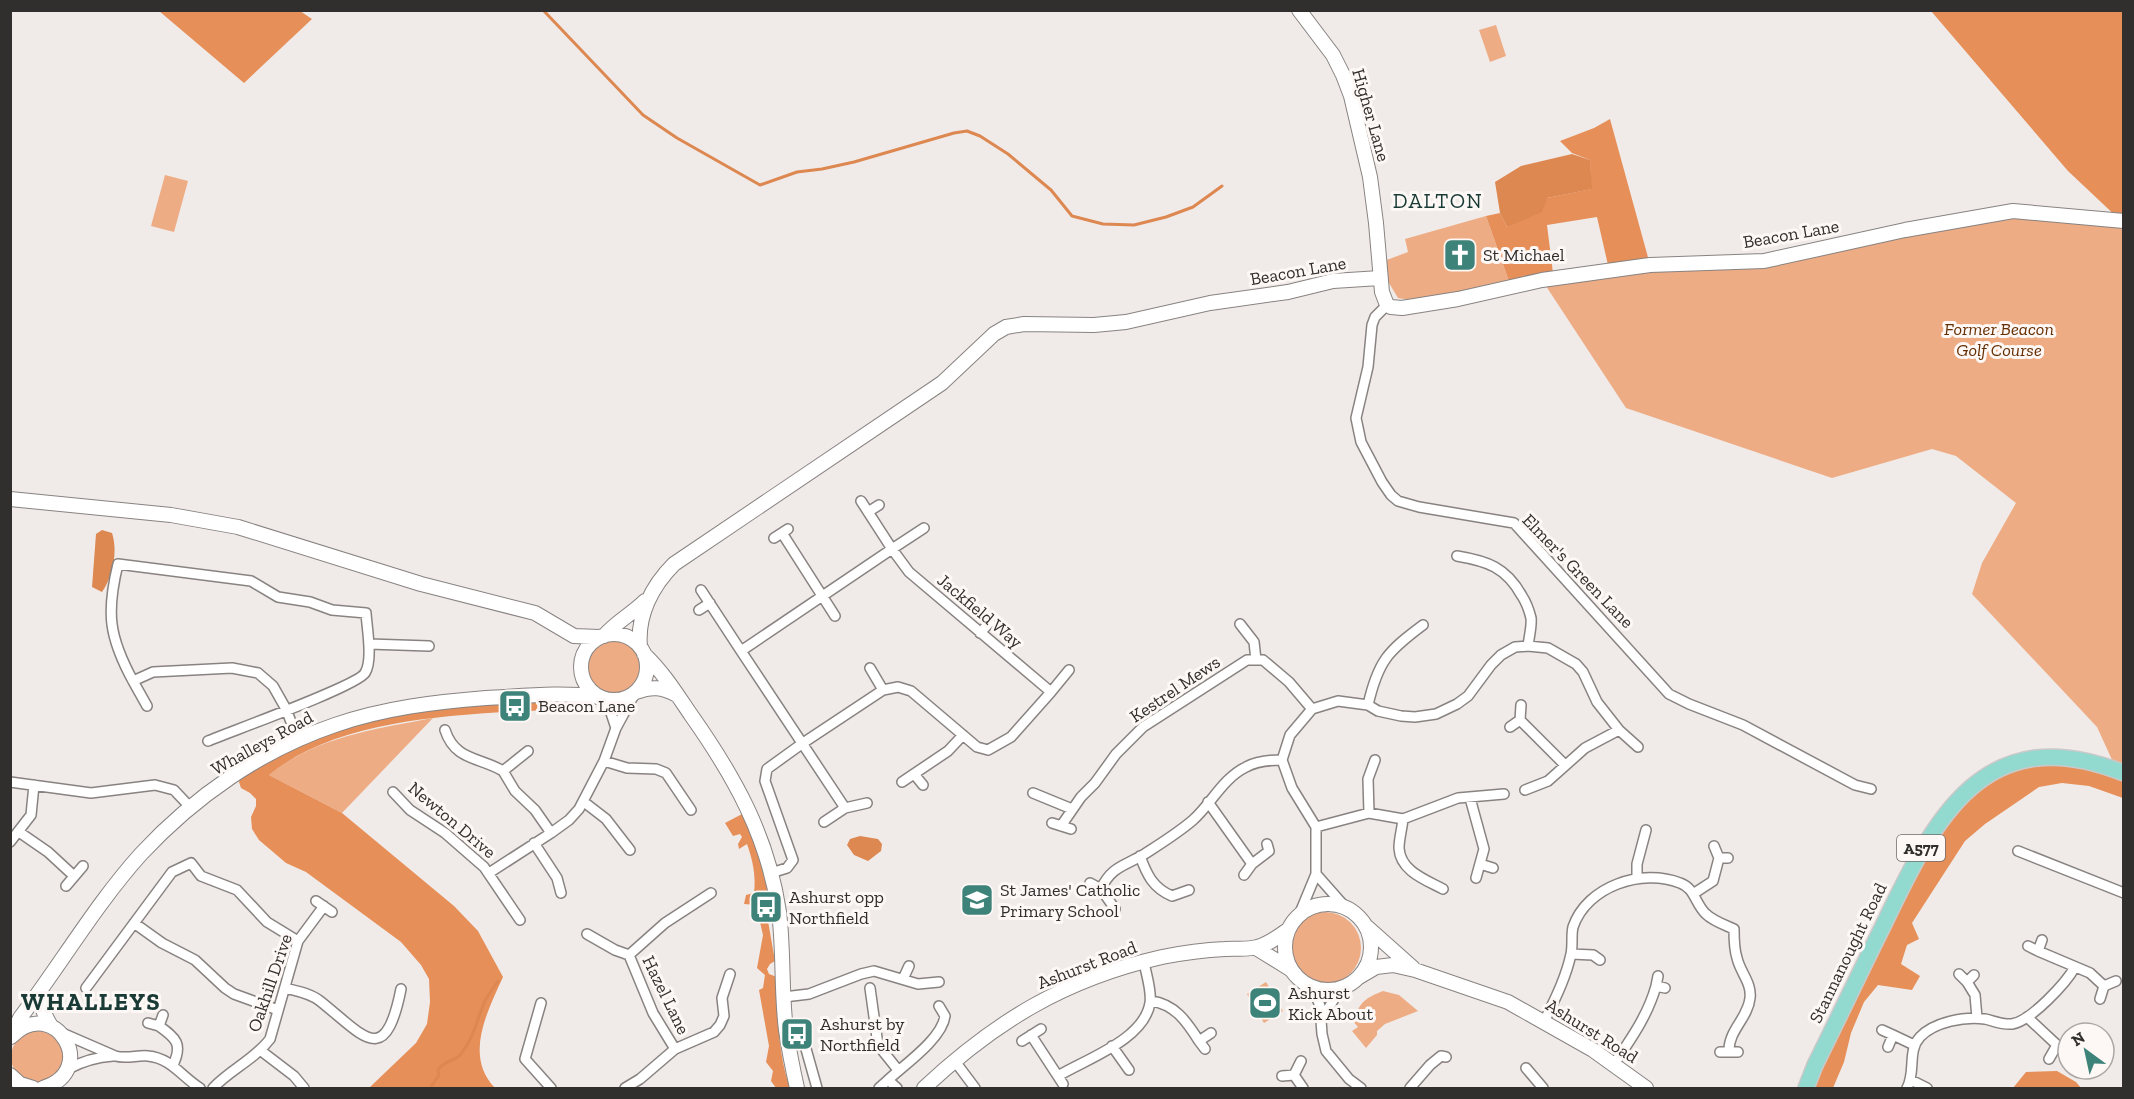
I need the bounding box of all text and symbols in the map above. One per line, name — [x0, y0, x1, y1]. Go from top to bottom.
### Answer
street label: Higher Lane — [1347, 66, 1395, 164]
district label: DALTON — [1393, 188, 1483, 213]
street label: Beacon Lane — [1741, 215, 1841, 253]
church icon: St Michael — [1442, 237, 1478, 273]
place label: St Michael — [1483, 244, 1565, 266]
street label: Beacon Lane — [1248, 252, 1348, 290]
park label: Former Beacon Golf Course — [1944, 318, 2054, 361]
street label: Elmer's Green Lane — [1518, 509, 1638, 633]
street label: Jackfield Way — [933, 569, 1028, 654]
street label: Kestrel Mews — [1126, 651, 1224, 727]
bus stop icon: Beacon Lane — [497, 688, 533, 724]
place label: Beacon Lane — [538, 695, 635, 717]
street label: Whalleys Road — [207, 706, 317, 780]
street label: Newton Drive — [404, 777, 500, 863]
road number: A577 — [1897, 835, 1945, 861]
place label: St James' Catholic Primary School — [1000, 879, 1140, 922]
street label: Stannanought Road — [1805, 879, 1892, 1027]
school or university icon: St James' Catholic Primary School — [959, 882, 995, 918]
place label: Ashurst opp Northfield — [789, 886, 884, 929]
bus stop icon: Ashurst opp Northfield — [748, 889, 784, 925]
street label: Oakhill Drive — [243, 931, 297, 1035]
street label: Ashurst Road — [1034, 936, 1140, 994]
street label: Hazel Lane — [637, 952, 695, 1038]
place label: Ashurst Kick About — [1288, 982, 1373, 1025]
sports icon: Ashurst Kick About — [1247, 985, 1283, 1021]
district label: WHALLEYS — [21, 987, 161, 1016]
street label: Ashurst Road — [1542, 994, 1642, 1068]
place label: Ashurst by Northfield — [820, 1013, 905, 1056]
bus stop icon: Ashurst by Northfield — [779, 1016, 815, 1052]
north arrow — [2056, 1021, 2116, 1081]
text: N — [2068, 1028, 2088, 1050]

